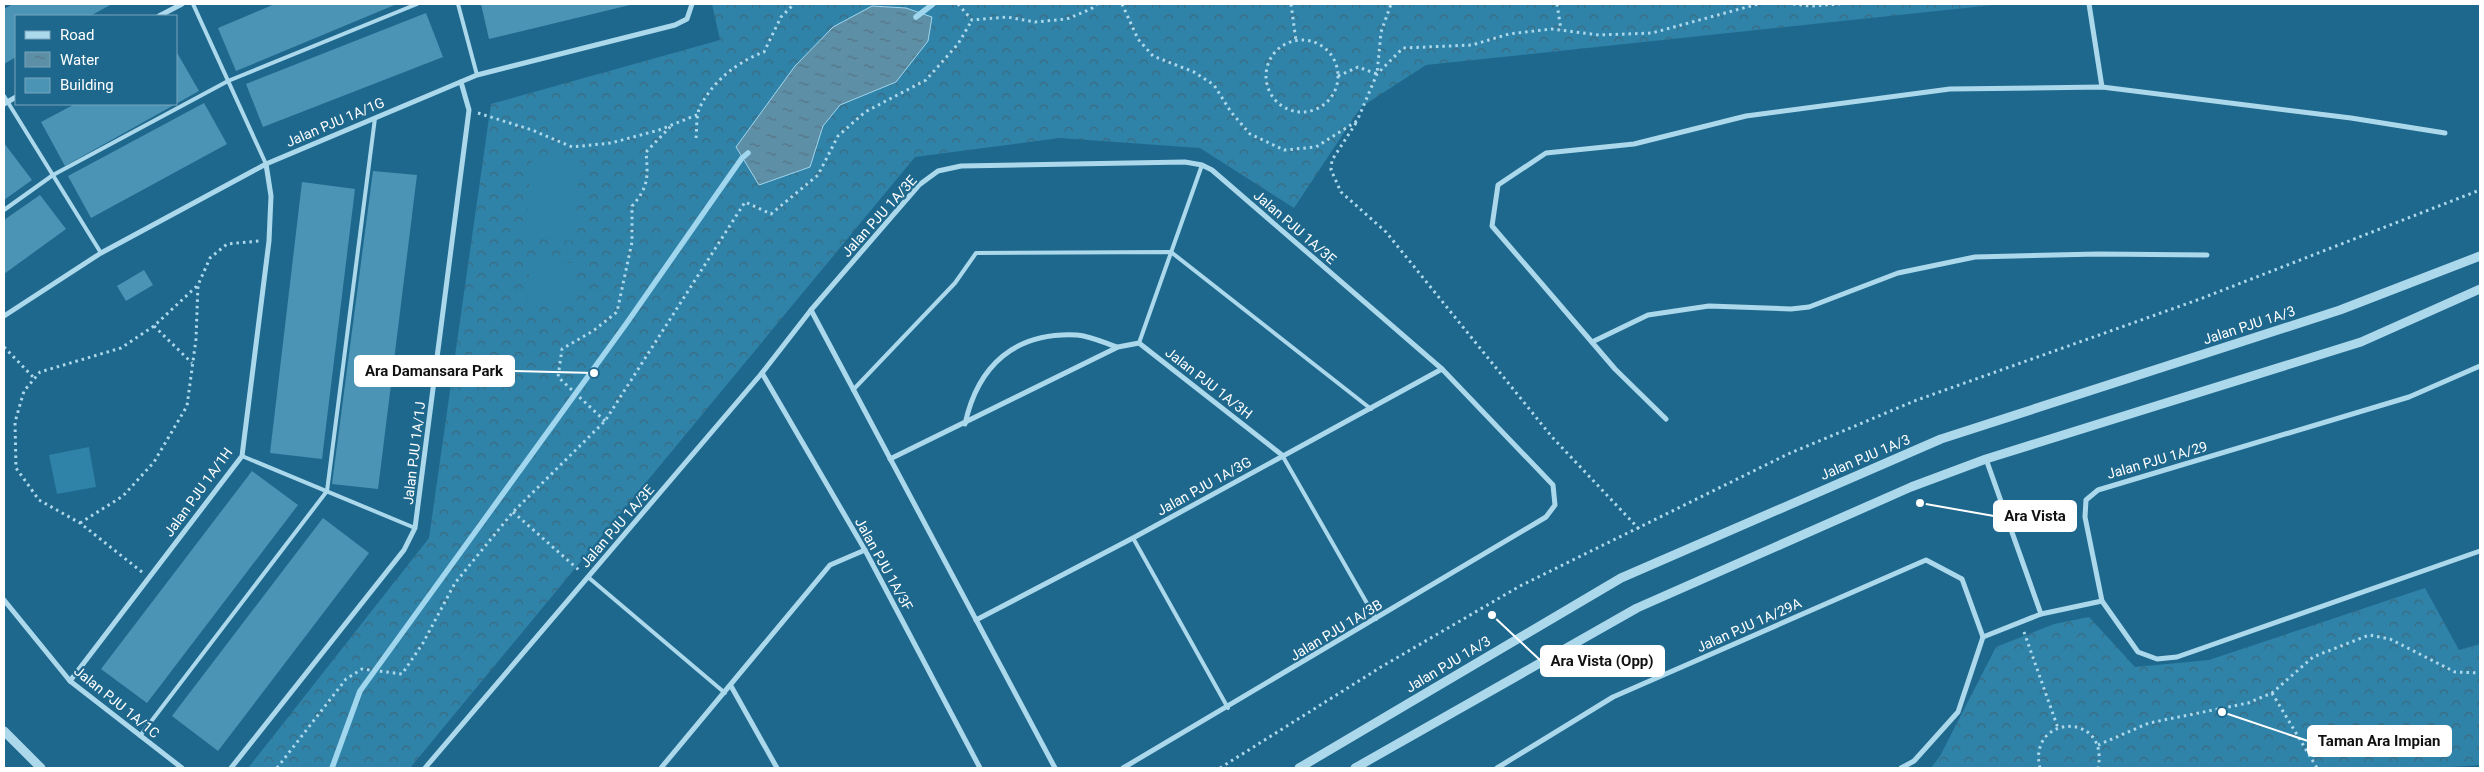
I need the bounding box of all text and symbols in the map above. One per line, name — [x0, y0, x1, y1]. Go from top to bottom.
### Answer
legend — [15, 15, 178, 105]
text: Road — [60, 26, 94, 44]
text: Water — [60, 51, 99, 69]
text: Building — [60, 76, 114, 94]
street label: Jalan PJU 1A/1G — [283, 94, 387, 150]
street label: Jalan PJU 1A/3E — [838, 172, 920, 260]
street label: Jalan PJU 1A/3E — [1251, 187, 1339, 267]
street label: Jalan PJU 1A/3 — [2201, 303, 2297, 347]
street label: Jalan PJU 1A/3H — [1162, 344, 1256, 422]
callout: Ara Damansara Park — [355, 356, 514, 386]
text: Ara Damansara Park — [365, 362, 504, 380]
street label: Jalan PJU 1A/1J — [400, 401, 428, 505]
street label: Jalan PJU 1A/3 — [1818, 431, 1912, 483]
street label: Jalan PJU 1A/29 — [2105, 438, 2209, 482]
street label: Jalan PJU 1A/1H — [160, 444, 236, 540]
street label: Jalan PJU 1A/3G — [1154, 453, 1254, 519]
street label: Jalan PJU 1A/3E — [577, 482, 657, 570]
callout: Ara Vista — [1994, 501, 2076, 531]
text: Ara Vista — [2004, 507, 2066, 525]
street label: Jalan PJU 1A/3F — [852, 515, 916, 613]
street label: Jalan PJU 1A/29A — [1694, 595, 1804, 655]
street label: Jalan PJU 1A/3B — [1287, 596, 1385, 664]
street label: Jalan PJU 1A/3 — [1403, 632, 1493, 696]
callout: Ara Vista (Opp) — [1541, 646, 1664, 676]
text: Ara Vista (Opp) — [1550, 652, 1654, 670]
street label: Jalan PJU 1A/1C — [71, 663, 163, 741]
callout: Taman Ara Impian — [2308, 726, 2451, 756]
text: Taman Ara Impian — [2318, 732, 2440, 750]

